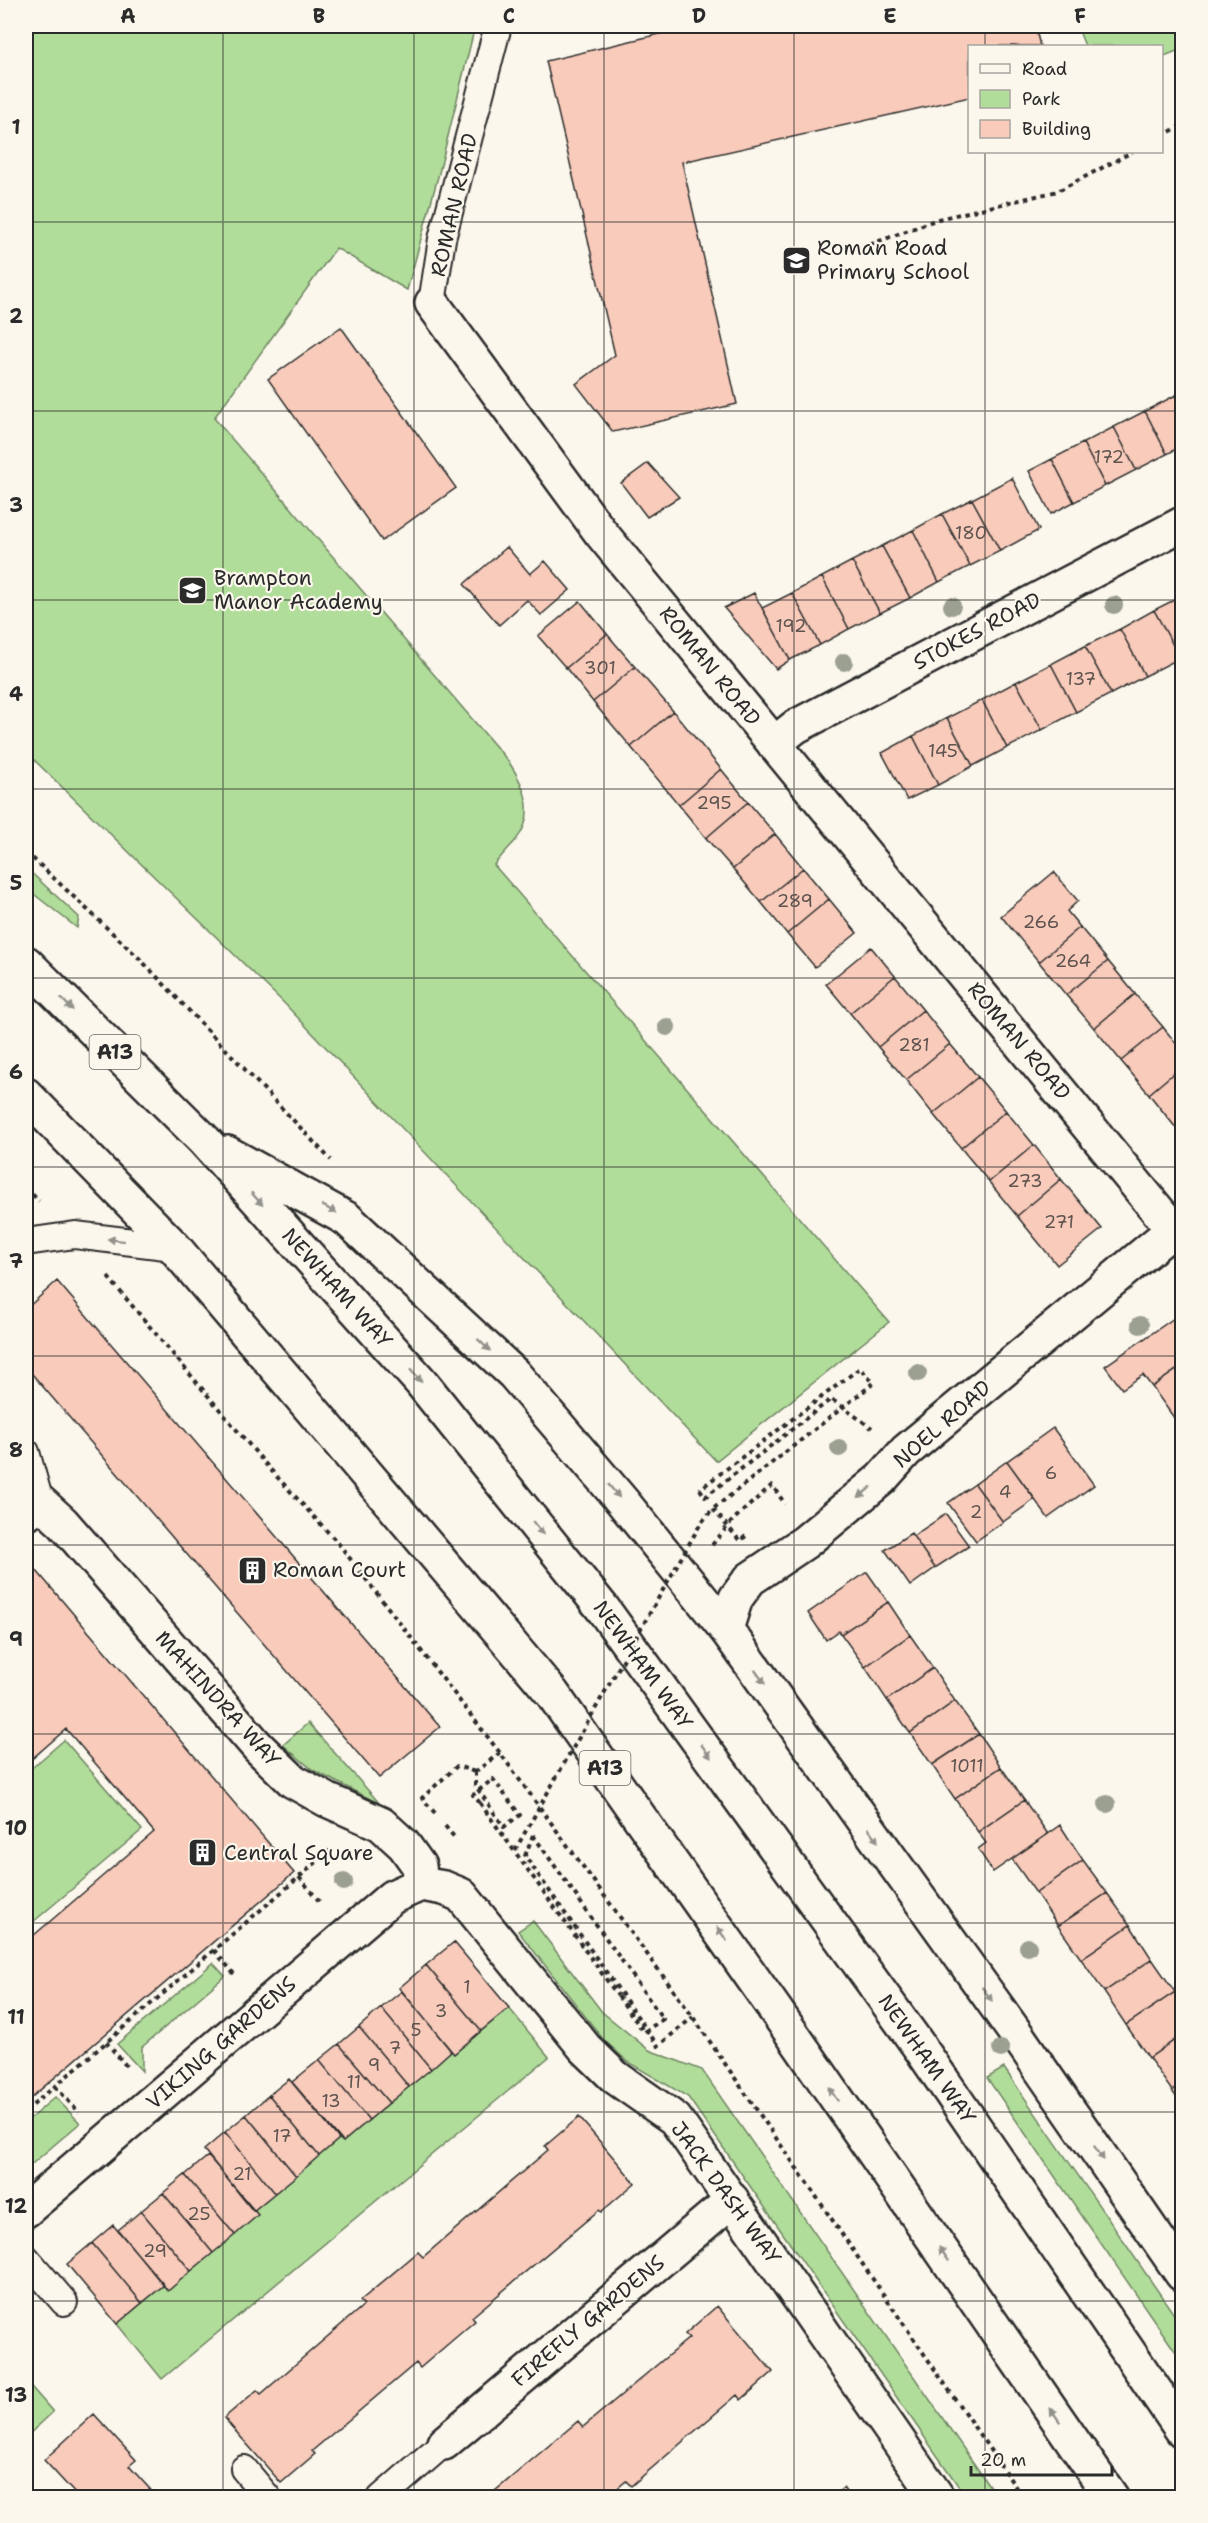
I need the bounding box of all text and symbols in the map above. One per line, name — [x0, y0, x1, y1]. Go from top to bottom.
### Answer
text: A — [120, 3, 136, 29]
text: B — [313, 3, 325, 29]
text: C — [503, 3, 515, 29]
text: D — [692, 3, 706, 29]
text: E — [883, 3, 897, 29]
text: F — [1074, 3, 1086, 29]
legend — [968, 45, 1163, 153]
text: Road — [1022, 57, 1067, 81]
text: Park — [1022, 87, 1061, 111]
text: 1 — [11, 114, 21, 140]
text: Building — [1022, 117, 1091, 141]
street label: ROMAN ROAD — [424, 131, 484, 279]
place label: Roman Road Primary School — [817, 234, 970, 286]
school or university icon: Roman Road Primary School — [780, 244, 812, 276]
text: 2 — [9, 303, 23, 329]
house number: 172 — [1094, 445, 1124, 469]
text: 3 — [9, 492, 23, 518]
house number: 180 — [955, 521, 987, 545]
place label: Brampton Manor Academy — [214, 564, 383, 616]
school or university icon: Brampton Manor Academy — [177, 574, 209, 606]
street label: STOKES ROAD — [908, 586, 1046, 676]
street label: ROMAN ROAD — [653, 600, 767, 732]
house number: 192 — [775, 614, 807, 638]
house number: 301 — [584, 656, 616, 680]
house number: 137 — [1066, 667, 1096, 691]
text: 4 — [9, 681, 23, 707]
house number: 145 — [928, 739, 958, 763]
house number: 295 — [697, 791, 732, 815]
text: 5 — [10, 870, 22, 896]
house number: 289 — [777, 889, 813, 913]
house number: 266 — [1023, 910, 1059, 934]
house number: 264 — [1055, 949, 1091, 973]
street label: ROMAN ROAD — [961, 976, 1077, 1106]
one-way arrow — [60, 997, 74, 1011]
house number: 281 — [898, 1033, 930, 1057]
road number: A13 — [90, 1035, 140, 1069]
text: 6 — [9, 1059, 23, 1085]
house number: 273 — [1007, 1169, 1043, 1193]
one-way arrow — [250, 1192, 264, 1207]
one-way arrow — [321, 1204, 338, 1214]
house number: 271 — [1044, 1210, 1074, 1234]
street label: NEWHAM WAY — [275, 1222, 399, 1354]
one-way arrow — [106, 1235, 125, 1245]
text: 7 — [9, 1248, 23, 1274]
one-way arrow — [476, 1338, 490, 1352]
one-way arrow — [409, 1368, 422, 1383]
street label: NOEL ROAD — [887, 1374, 997, 1474]
text: 8 — [9, 1437, 23, 1463]
house number: 6 — [1045, 1461, 1057, 1485]
house number: 4 — [999, 1480, 1011, 1504]
one-way arrow — [607, 1483, 620, 1499]
one-way arrow — [857, 1486, 873, 1499]
house number: 2 — [970, 1500, 982, 1524]
one-way arrow — [531, 1520, 544, 1535]
building icon: Roman Court — [236, 1554, 268, 1586]
place label: Roman Court — [273, 1556, 406, 1584]
street label: NEWHAM WAY — [587, 1595, 699, 1735]
street label: MAHINDRA WAY — [149, 1625, 287, 1774]
text: 9 — [9, 1626, 23, 1652]
one-way arrow — [754, 1668, 766, 1684]
one-way arrow — [699, 1743, 711, 1758]
road number: A13 — [580, 1751, 630, 1785]
house number: 1011 — [950, 1754, 984, 1778]
text: 10 — [5, 1815, 27, 1841]
one-way arrow — [867, 1828, 879, 1843]
building icon: Central Square — [187, 1837, 219, 1869]
place label: Central Square — [224, 1839, 374, 1867]
one-way arrow — [717, 1926, 728, 1942]
street label: VIKING GARDENS — [140, 1970, 302, 2116]
house number: 1 — [463, 1975, 471, 1999]
one-way arrow — [981, 1985, 993, 2001]
street label: NEWHAM WAY — [872, 1988, 982, 2130]
house number: 3 — [435, 1999, 447, 2023]
text: 11 — [7, 2004, 25, 2030]
house number: 5 — [410, 2018, 422, 2042]
house number: 7 — [389, 2036, 401, 2060]
house number: 9 — [368, 2053, 380, 2077]
house number: 11 — [347, 2070, 361, 2094]
one-way arrow — [828, 2086, 839, 2102]
house number: 13 — [321, 2089, 341, 2113]
street label: JACK DASH WAY — [665, 2116, 788, 2270]
house number: 17 — [272, 2124, 292, 2148]
one-way arrow — [1093, 2145, 1105, 2161]
house number: 21 — [232, 2162, 252, 2186]
text: 12 — [5, 2193, 27, 2219]
house number: 25 — [187, 2202, 211, 2226]
house number: 29 — [143, 2239, 167, 2263]
one-way arrow — [938, 2247, 950, 2263]
street label: FIREFLY GARDENS — [505, 2249, 671, 2393]
text: 13 — [5, 2382, 27, 2408]
one-way arrow — [1049, 2407, 1061, 2423]
scale bar — [971, 2439, 1112, 2477]
text: 20 m — [980, 2448, 1026, 2472]

